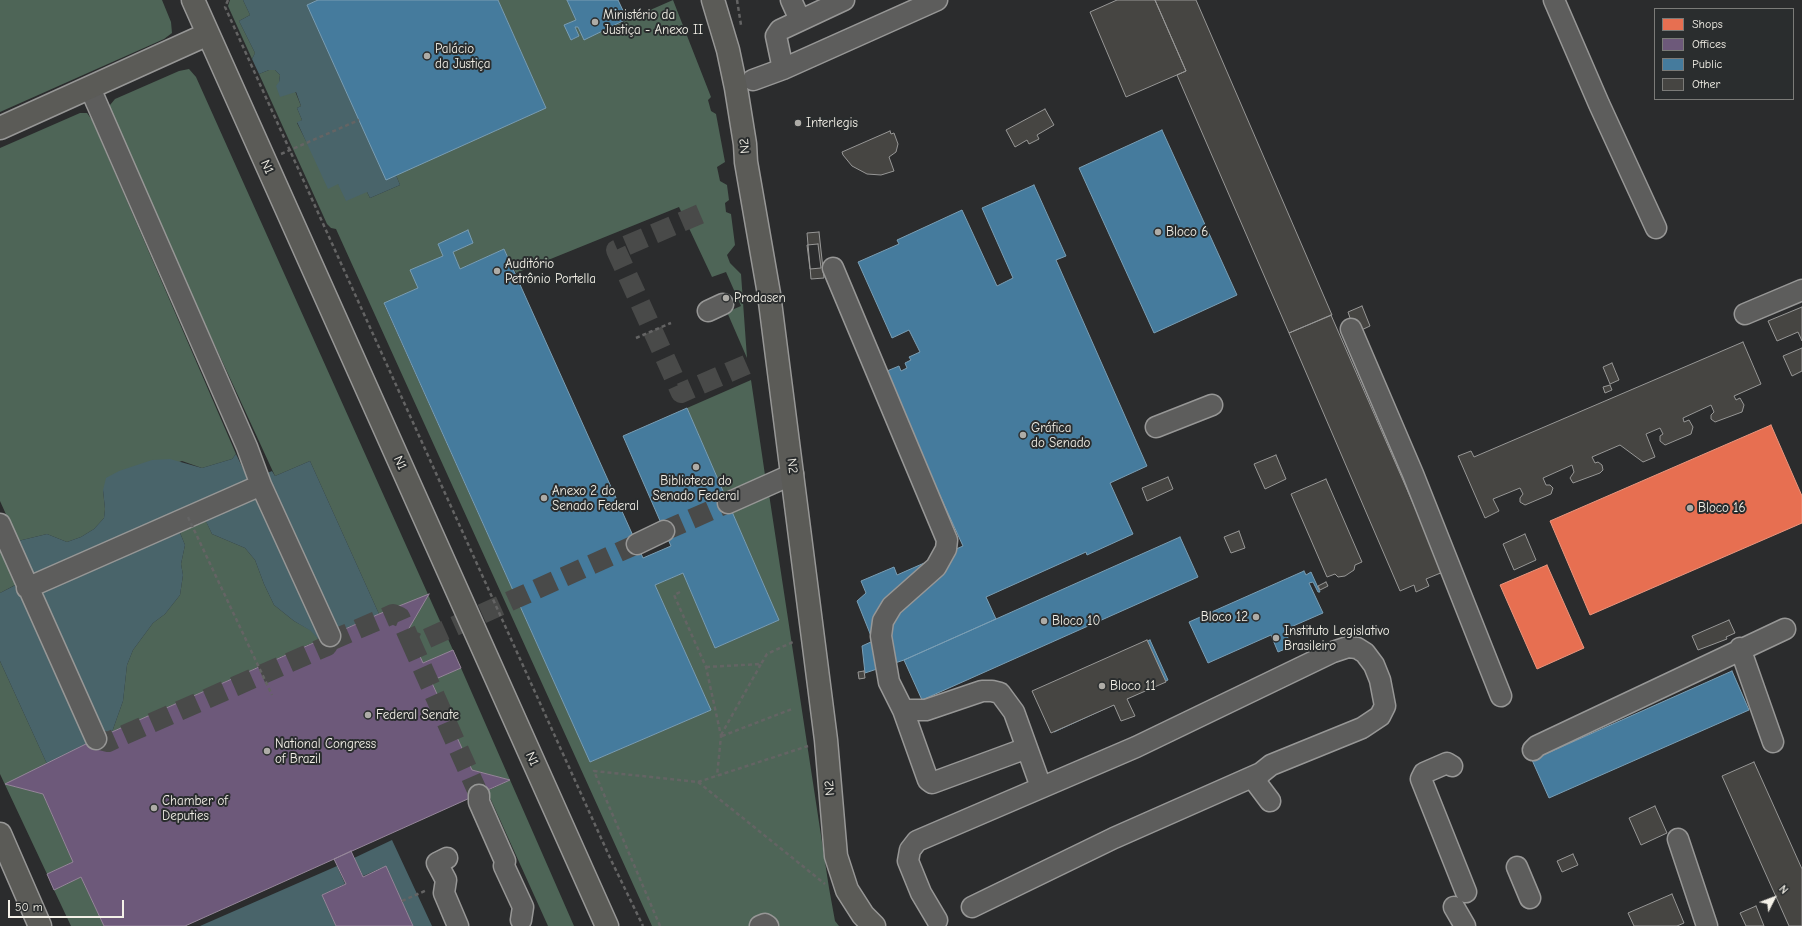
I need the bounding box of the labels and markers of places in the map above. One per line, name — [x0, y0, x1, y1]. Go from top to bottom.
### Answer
place label: Ministério da Justiça - Anexo II — [603, 7, 703, 38]
marker: Ministério da Justiça - Anexo II — [590, 17, 600, 27]
place label: Palácio da Justiça — [435, 41, 491, 72]
marker: Palácio da Justiça — [422, 51, 432, 61]
place label: Interlegis — [806, 115, 858, 131]
marker: Interlegis — [793, 118, 803, 128]
place label: Bloco 6 — [1166, 224, 1208, 240]
marker: Bloco 6 — [1153, 227, 1163, 237]
place label: Auditório Petrônio Portella — [505, 256, 596, 287]
marker: Auditório Petrônio Portella — [492, 266, 502, 276]
place label: Prodasen — [734, 290, 786, 306]
marker: Prodasen — [721, 293, 731, 303]
place label: Gráfica do Senado — [1031, 420, 1090, 451]
marker: Gráfica do Senado — [1018, 430, 1028, 440]
marker: Biblioteca do Senado Federal — [691, 462, 701, 472]
place label: Biblioteca do Senado Federal — [653, 473, 739, 504]
place label: Anexo 2 do Senado Federal — [552, 483, 639, 514]
marker: Anexo 2 do Senado Federal — [539, 493, 549, 503]
place label: Bloco 16 — [1698, 500, 1745, 516]
marker: Bloco 16 — [1685, 503, 1695, 513]
place label: Bloco 12 — [1201, 609, 1248, 625]
marker: Bloco 12 — [1251, 612, 1261, 622]
place label: Bloco 10 — [1052, 613, 1100, 629]
marker: Bloco 10 — [1039, 616, 1049, 626]
place label: Instituto Legislativo Brasileiro — [1284, 623, 1390, 654]
marker: Instituto Legislativo Brasileiro — [1271, 633, 1281, 643]
place label: Bloco 11 — [1110, 678, 1156, 694]
marker: Bloco 11 — [1097, 681, 1107, 691]
place label: Federal Senate — [376, 707, 459, 723]
marker: Federal Senate — [363, 710, 373, 720]
place label: National Congress of Brazil — [275, 736, 376, 767]
marker: National Congress of Brazil — [262, 746, 272, 756]
place label: Chamber of Deputies — [162, 793, 228, 824]
marker: Chamber of Deputies — [149, 803, 159, 813]

